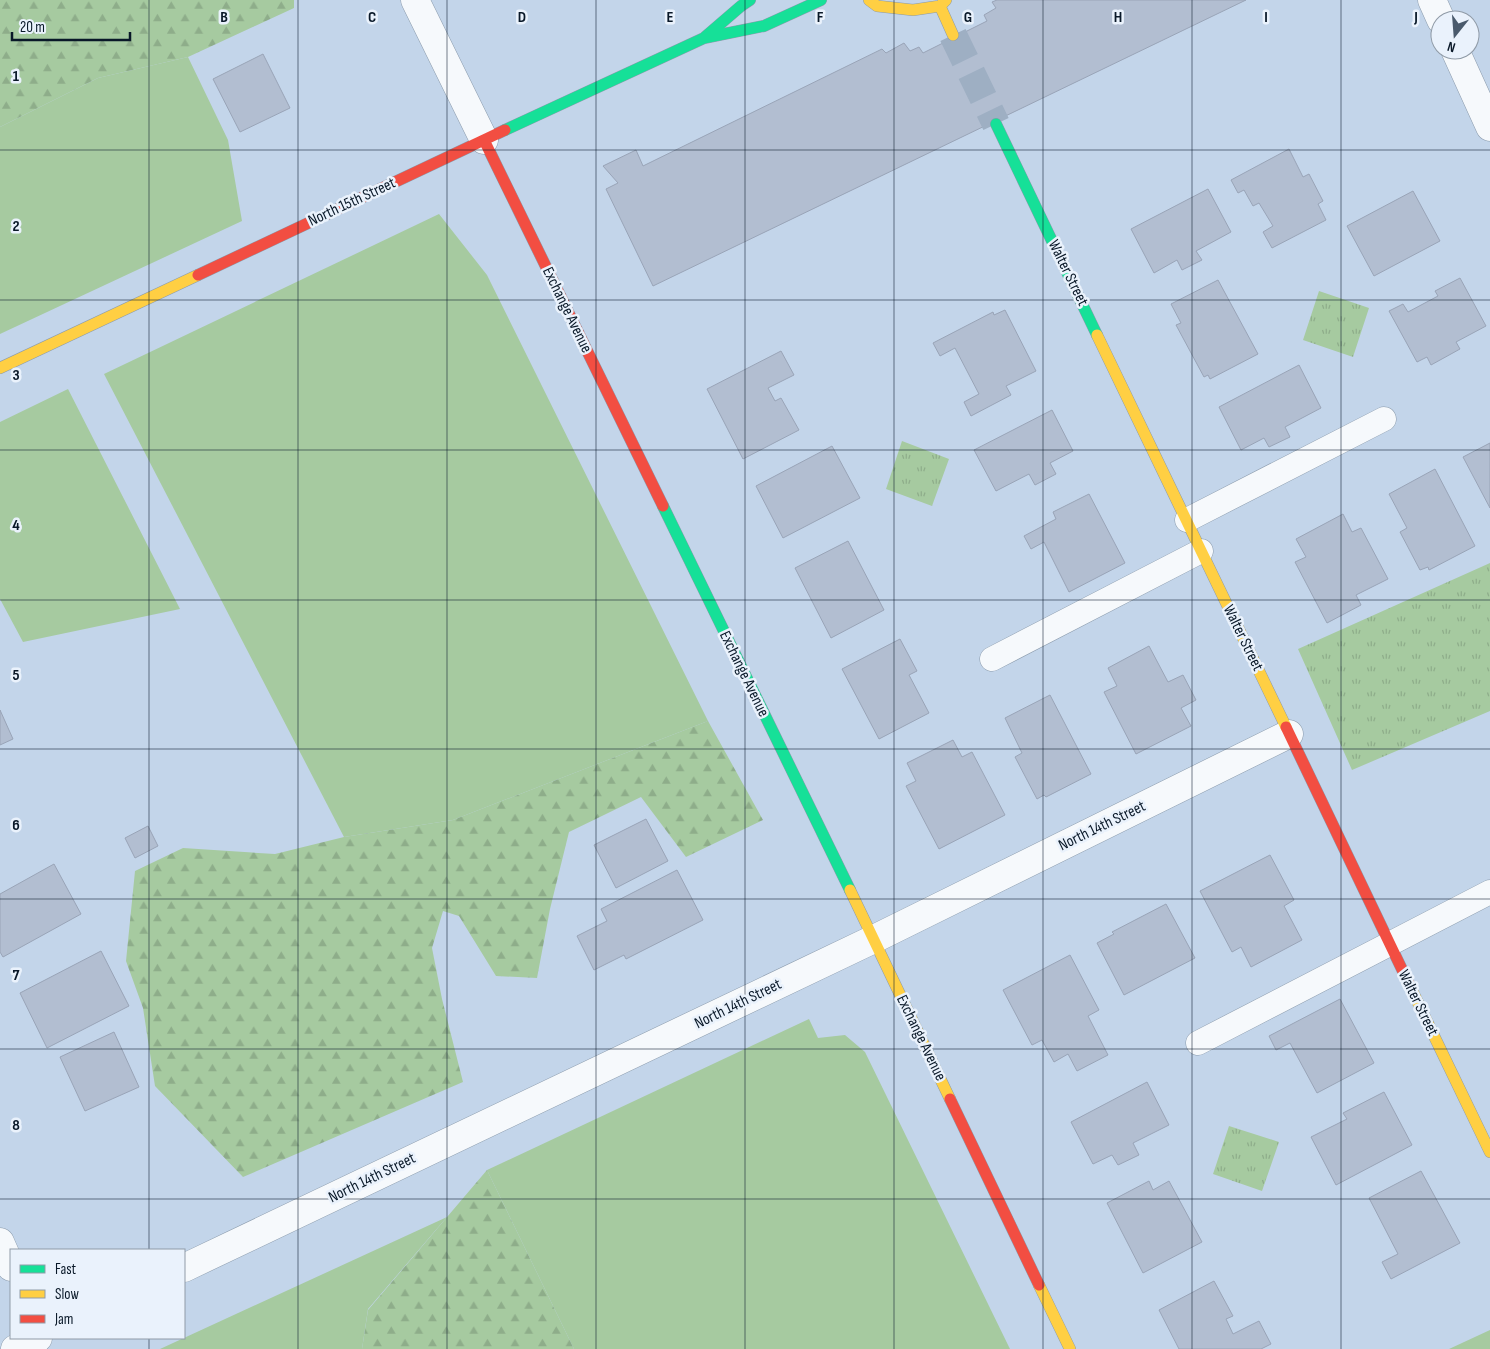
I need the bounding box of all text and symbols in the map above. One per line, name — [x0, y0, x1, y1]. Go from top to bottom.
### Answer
text: B — [220, 8, 228, 27]
text: C — [368, 8, 376, 27]
text: D — [518, 8, 526, 27]
text: E — [667, 8, 674, 27]
text: F — [817, 8, 824, 27]
text: G — [964, 8, 972, 27]
text: H — [1114, 8, 1122, 27]
text: I — [1264, 8, 1268, 27]
text: J — [1413, 8, 1418, 27]
scale bar — [12, 10, 130, 42]
north arrow — [1430, 10, 1480, 60]
text: 20 m — [20, 18, 45, 37]
text: N — [1445, 38, 1457, 56]
text: 1 — [13, 67, 20, 86]
street label: North 15th Street — [305, 173, 399, 230]
text: 2 — [12, 217, 20, 236]
street label: Walter Street — [1044, 237, 1092, 309]
street label: Exchange Avenue — [538, 264, 596, 356]
text: 3 — [12, 366, 20, 385]
text: 4 — [12, 516, 20, 535]
street label: Walter Street — [1219, 602, 1267, 674]
street label: Exchange Avenue — [715, 628, 773, 720]
text: 5 — [12, 666, 20, 685]
street label: North 14th Street — [1056, 797, 1149, 855]
text: 6 — [12, 816, 20, 835]
text: 7 — [13, 966, 20, 985]
street label: Walter Street — [1394, 967, 1442, 1039]
street label: North 14th Street — [692, 975, 785, 1033]
street label: Exchange Avenue — [892, 992, 950, 1084]
text: 8 — [12, 1116, 20, 1135]
street label: North 14th Street — [326, 1149, 419, 1207]
legend — [10, 1249, 185, 1339]
text: Fast — [55, 1260, 77, 1279]
text: Slow — [55, 1285, 79, 1304]
text: Jam — [54, 1310, 73, 1329]

